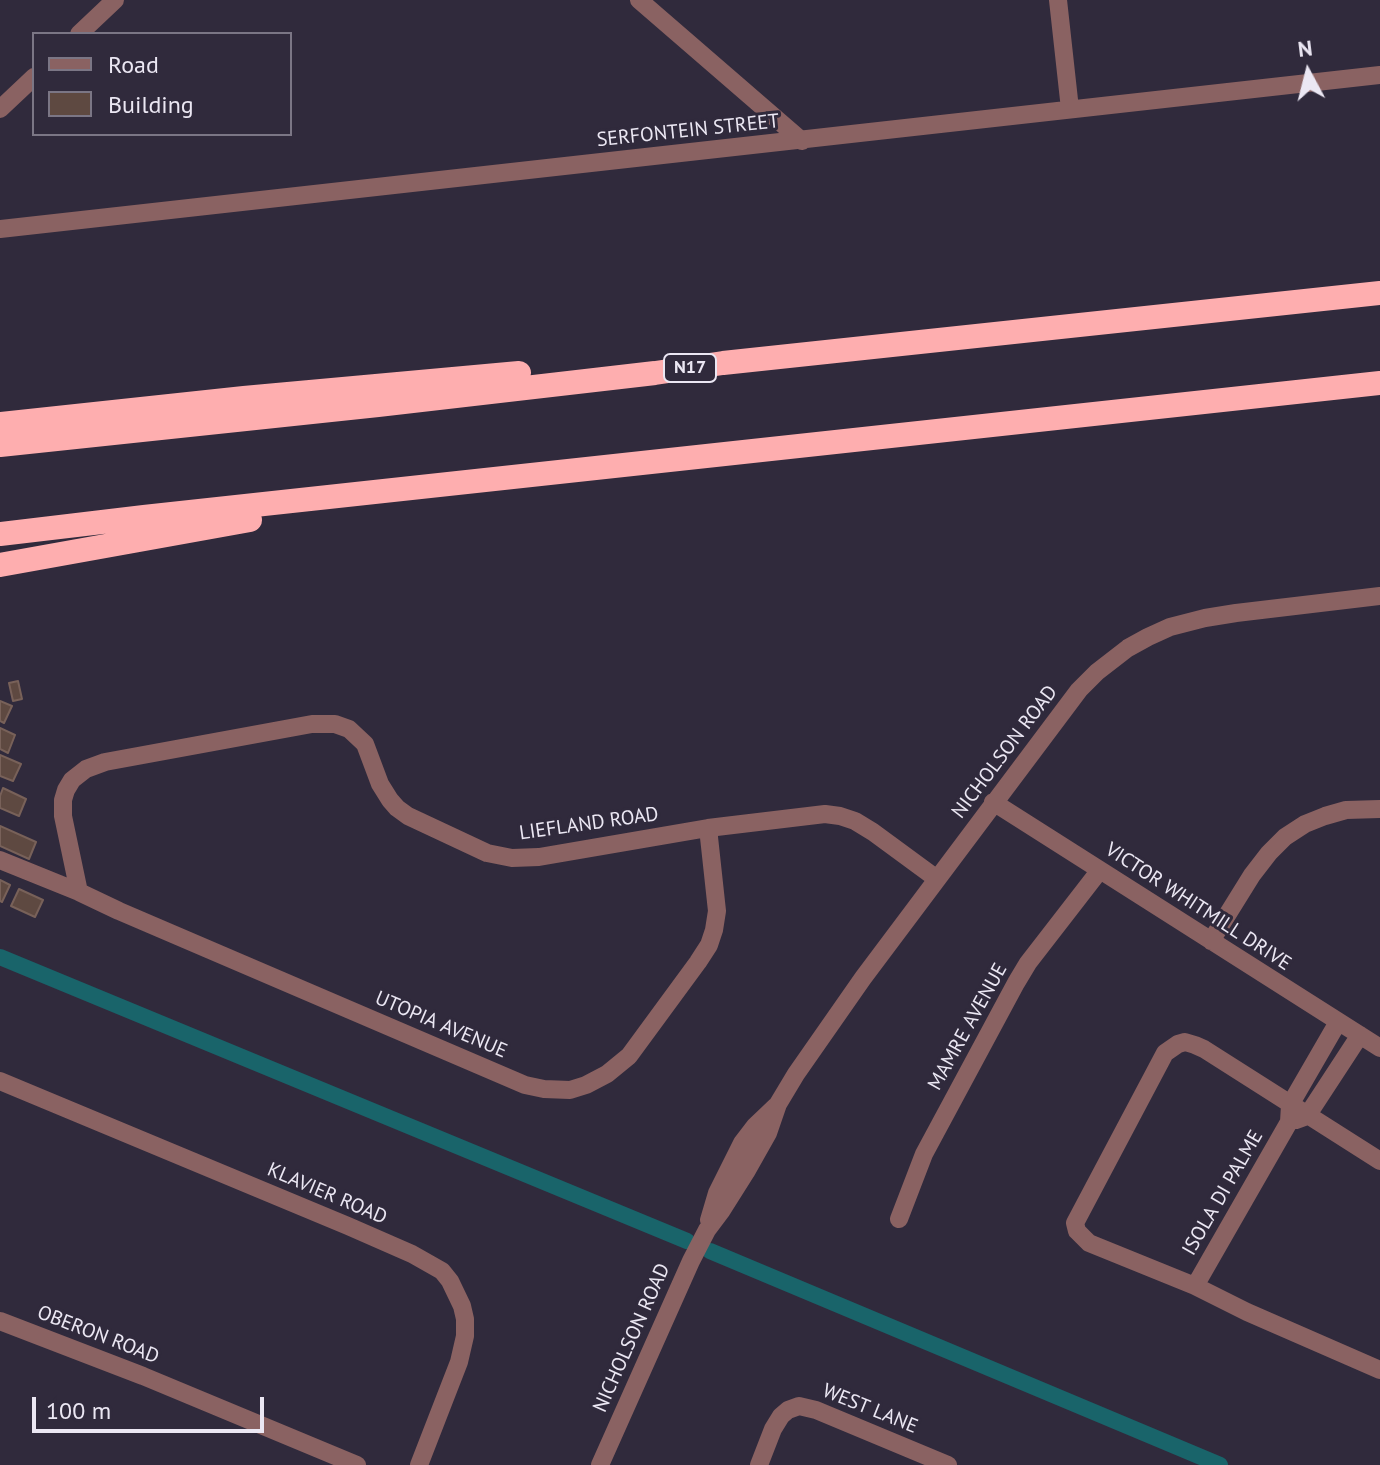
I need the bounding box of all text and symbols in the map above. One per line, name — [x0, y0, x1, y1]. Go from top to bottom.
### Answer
legend — [32, 32, 292, 136]
north arrow — [1268, 32, 1348, 112]
text: N — [1296, 33, 1314, 63]
text: Road — [108, 49, 159, 80]
text: Building — [108, 89, 194, 120]
street label: SERFONTEIN STREET — [596, 109, 780, 153]
road number: N17 — [664, 354, 716, 382]
street label: NICHOLSON ROAD — [947, 681, 1063, 823]
street label: LIEFLAND ROAD — [518, 802, 660, 846]
street label: VICTOR WHITMILL DRIVE — [1101, 838, 1295, 976]
street label: MAMRE AVENUE — [923, 959, 1013, 1095]
street label: UTOPIA AVENUE — [371, 986, 511, 1064]
street label: ISOLA DI PALME — [1178, 1126, 1268, 1260]
street label: KLAVIER ROAD — [264, 1158, 390, 1230]
street label: NICHOLSON ROAD — [588, 1260, 676, 1416]
street label: OBERON ROAD — [34, 1301, 162, 1369]
street label: WEST LANE — [819, 1379, 921, 1439]
scale bar — [36, 1381, 268, 1431]
text: 100 m — [46, 1395, 111, 1426]

